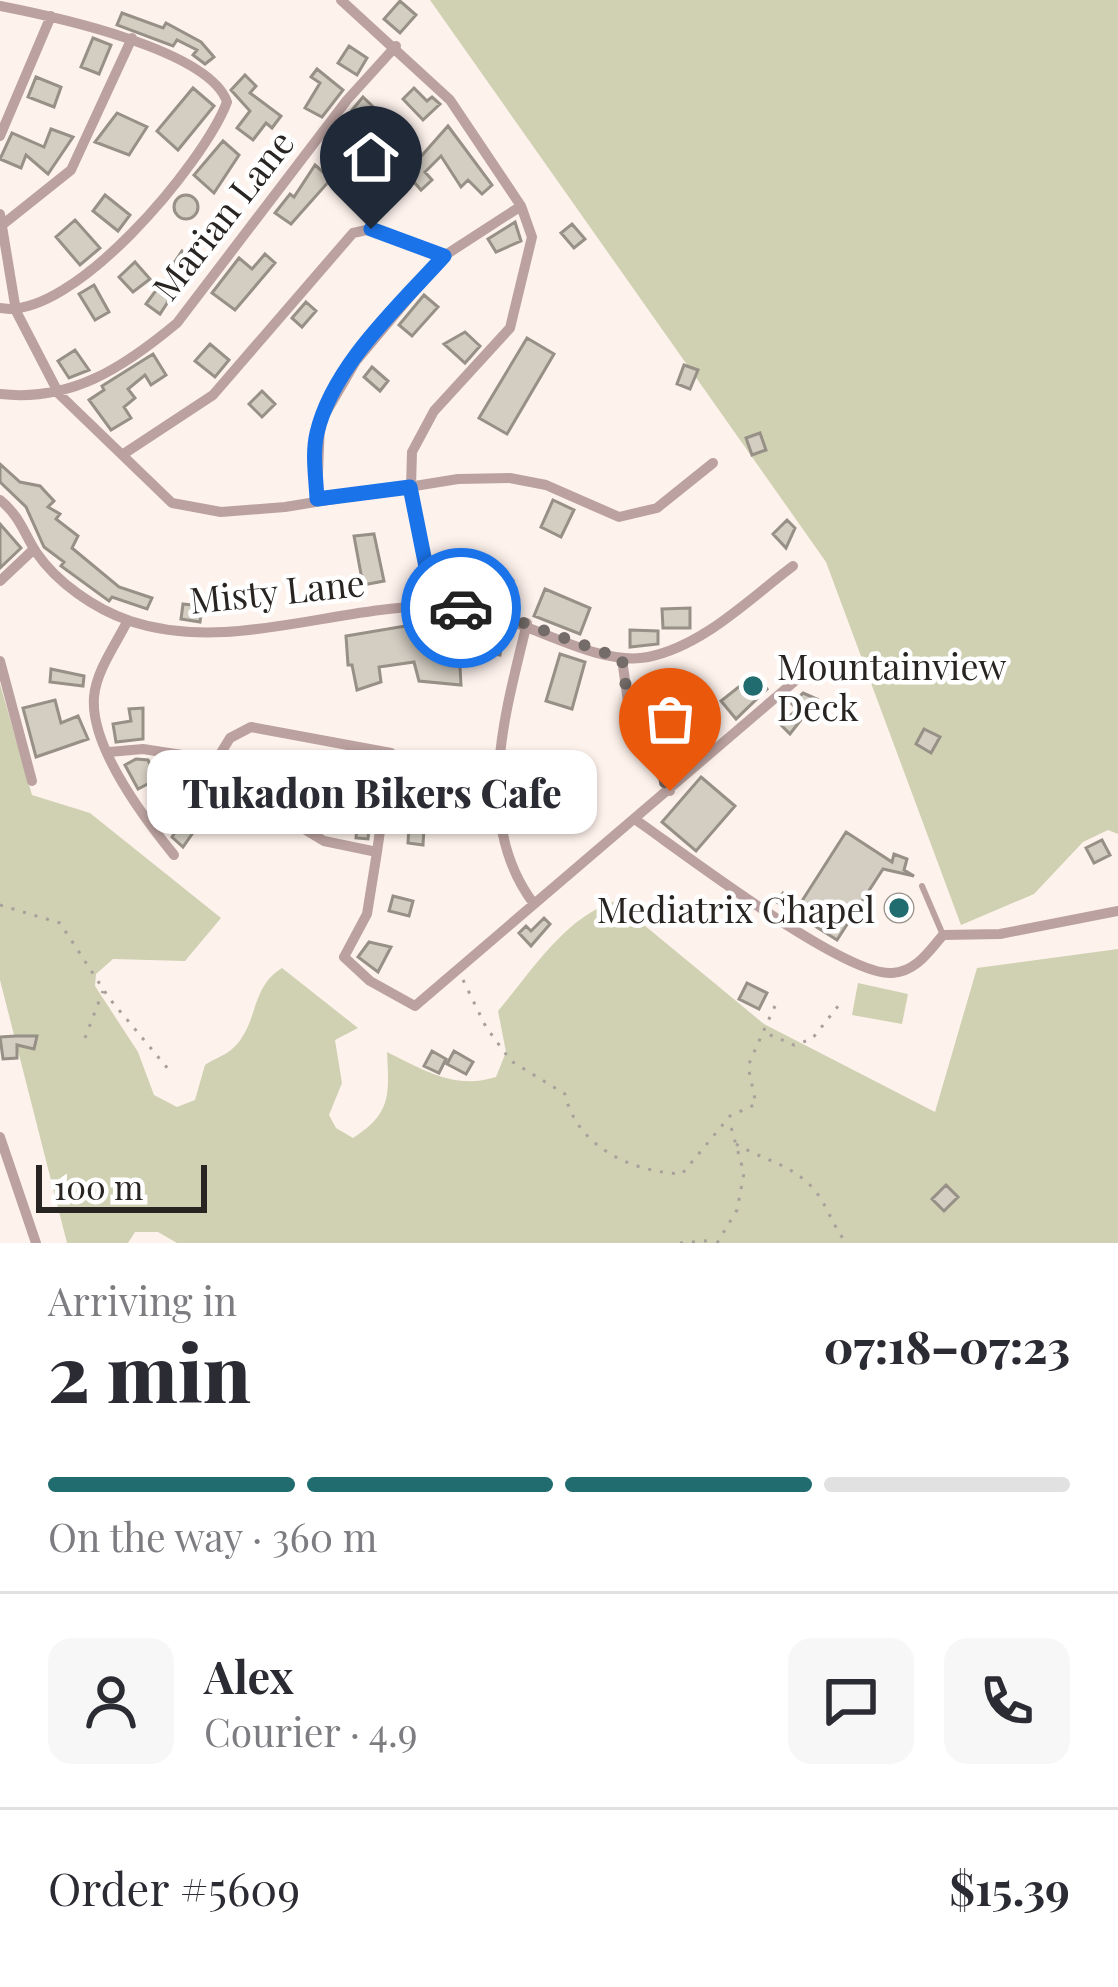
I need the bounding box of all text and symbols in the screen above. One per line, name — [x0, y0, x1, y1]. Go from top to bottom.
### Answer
pin — [320, 106, 422, 229]
street label: Marian Lane — [141, 119, 303, 309]
icon: home — [338, 124, 404, 190]
courier — [401, 548, 521, 668]
street label: Misty Lane — [187, 557, 367, 623]
icon: car — [428, 575, 494, 641]
place label: Mountainview Deck — [777, 641, 1006, 730]
pin — [619, 668, 721, 791]
marker: Mountainview Deck — [740, 673, 766, 699]
icon: bag — [637, 686, 703, 752]
callout: Tukadon Bikers Cafe — [148, 749, 598, 833]
text: Tukadon Bikers Cafe — [182, 766, 562, 818]
place label: Mediatrix Chapel — [597, 884, 875, 932]
marker: Mediatrix Chapel — [886, 895, 912, 921]
scale bar — [36, 1159, 207, 1212]
text: 100 m — [54, 1164, 143, 1208]
text: Arriving in — [48, 1274, 237, 1326]
text: 07:18–07:23 — [824, 1315, 1070, 1375]
text: 2 min — [48, 1319, 251, 1423]
text: On the way · 360 m — [48, 1510, 377, 1562]
button: person — [48, 1638, 174, 1764]
button: chat — [788, 1638, 914, 1764]
button: phone — [944, 1638, 1070, 1764]
text: Alex — [204, 1645, 294, 1705]
text: Courier · 4.9 — [204, 1705, 418, 1757]
text: Order #5609 — [48, 1857, 300, 1917]
text: $15.39 — [949, 1857, 1070, 1917]

